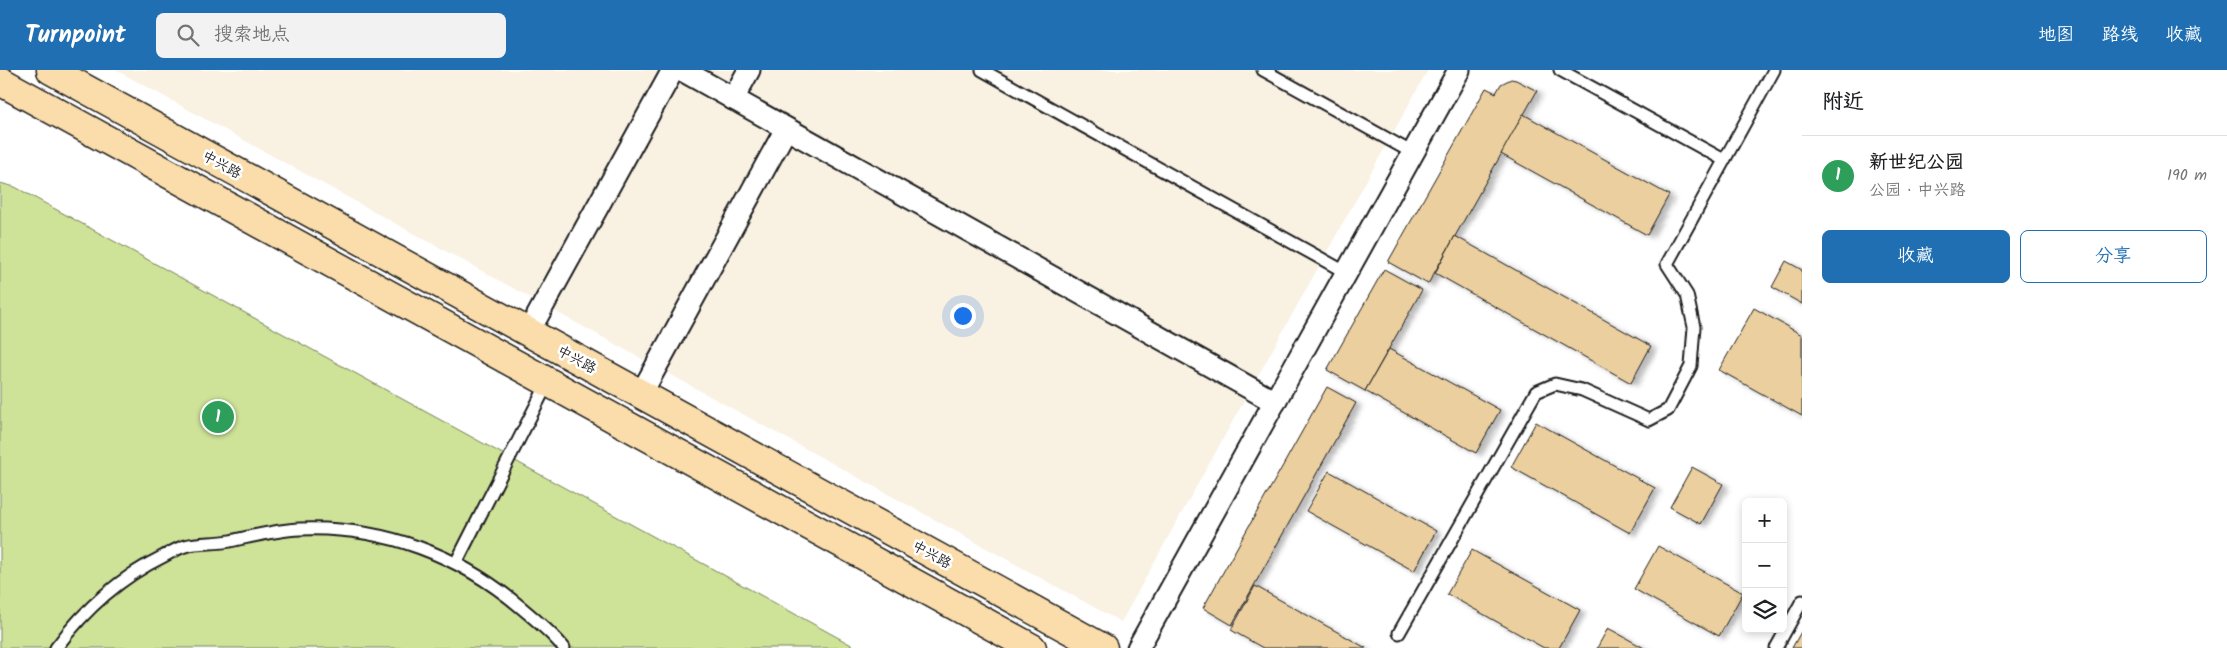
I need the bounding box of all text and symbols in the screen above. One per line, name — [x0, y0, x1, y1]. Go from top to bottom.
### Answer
search box — [156, 13, 506, 58]
text: Turnpoint — [25, 16, 126, 55]
text: 搜索地点 — [214, 20, 290, 50]
icon: search — [174, 21, 202, 49]
text: 地图 — [2038, 21, 2074, 50]
text: 路线 — [2102, 21, 2138, 50]
text: 收藏 — [2166, 21, 2202, 50]
text: 附近 — [1822, 86, 1864, 119]
street label: 中兴路 — [198, 145, 245, 185]
text: 新世纪公园 — [1869, 148, 1964, 178]
text: 1 — [1836, 163, 1840, 188]
text: 190 m — [2167, 163, 2207, 188]
text: 公园 · 中兴路 — [1869, 178, 1966, 203]
button: 收藏 — [1822, 230, 2010, 283]
button: 分享 — [2020, 230, 2207, 283]
your location — [950, 303, 976, 329]
street label: 中兴路 — [553, 340, 600, 380]
pin: 1 — [202, 398, 234, 436]
map controls — [1742, 498, 1787, 633]
button: + — [1742, 498, 1787, 543]
street label: 中兴路 — [908, 535, 955, 575]
button: − — [1742, 543, 1787, 588]
button: layers — [1742, 588, 1787, 633]

